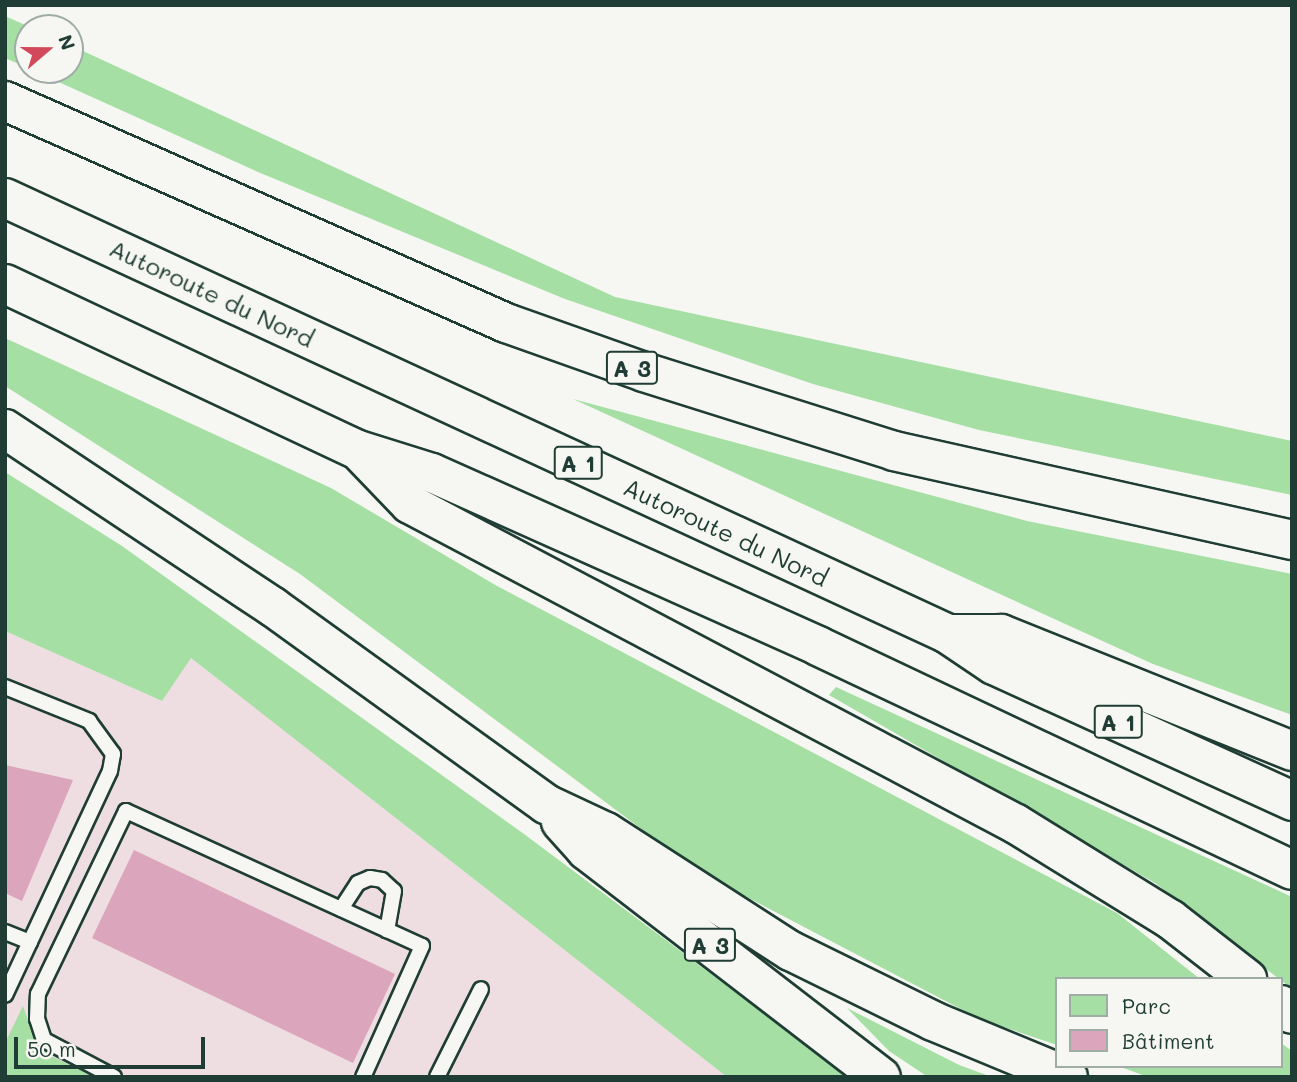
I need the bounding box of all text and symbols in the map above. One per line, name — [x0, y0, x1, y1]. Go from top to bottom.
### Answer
north arrow — [14, 14, 84, 84]
text: N — [53, 31, 82, 53]
street label: Autoroute du Nord — [105, 233, 319, 353]
road number: A 3 — [606, 348, 658, 388]
road number: A 1 — [554, 444, 602, 482]
street label: Autoroute du Nord — [619, 472, 833, 592]
road number: A 1 — [1094, 702, 1142, 742]
road number: A 3 — [684, 926, 736, 964]
legend — [1056, 977, 1283, 1068]
text: Parc — [1122, 992, 1171, 1019]
scale bar — [18, 1023, 208, 1066]
text: Bâtiment — [1122, 1027, 1214, 1054]
text: 50 m — [27, 1035, 76, 1062]

